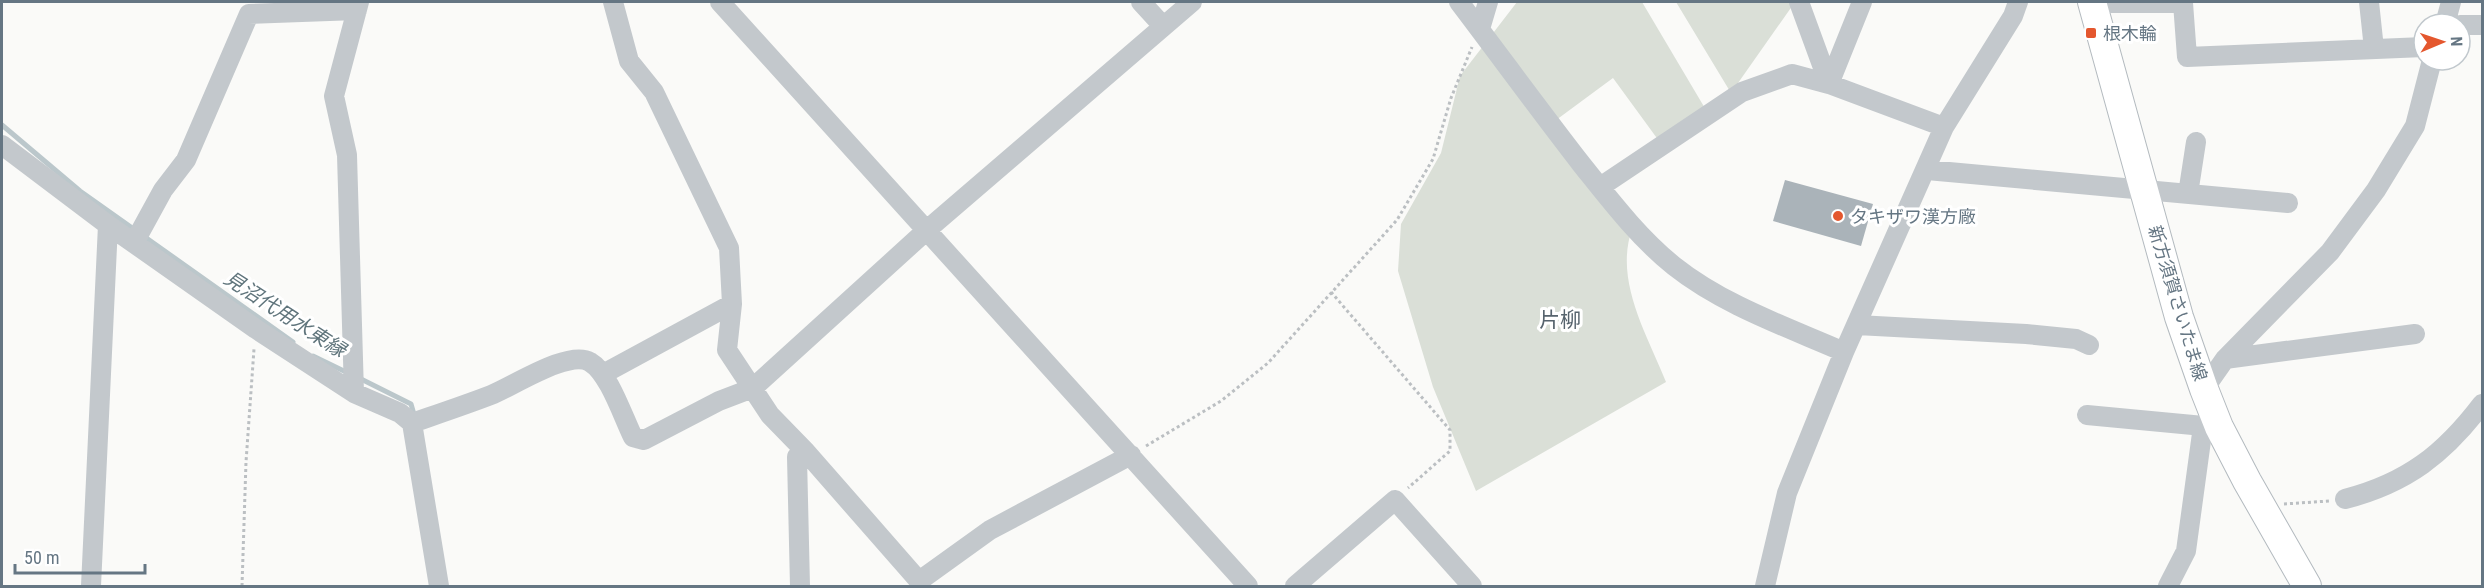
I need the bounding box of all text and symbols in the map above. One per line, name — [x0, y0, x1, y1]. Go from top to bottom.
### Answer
north arrow — [2412, 12, 2472, 72]
place label: 根木輪 — [2103, 23, 2157, 44]
marker: 根木輪 — [2084, 26, 2098, 40]
text: N — [2447, 36, 2466, 47]
place label: タキザワ漢方廠 — [1850, 206, 1976, 227]
marker: タキザワ漢方廠 — [1831, 209, 1845, 223]
street label: 新方須賀さいたま線 — [2144, 223, 2212, 383]
water label: 見沼代用水東縁 — [220, 266, 352, 363]
district label: 片柳 — [1539, 308, 1581, 332]
scale bar — [15, 537, 146, 575]
text: 50 m — [24, 547, 59, 568]

